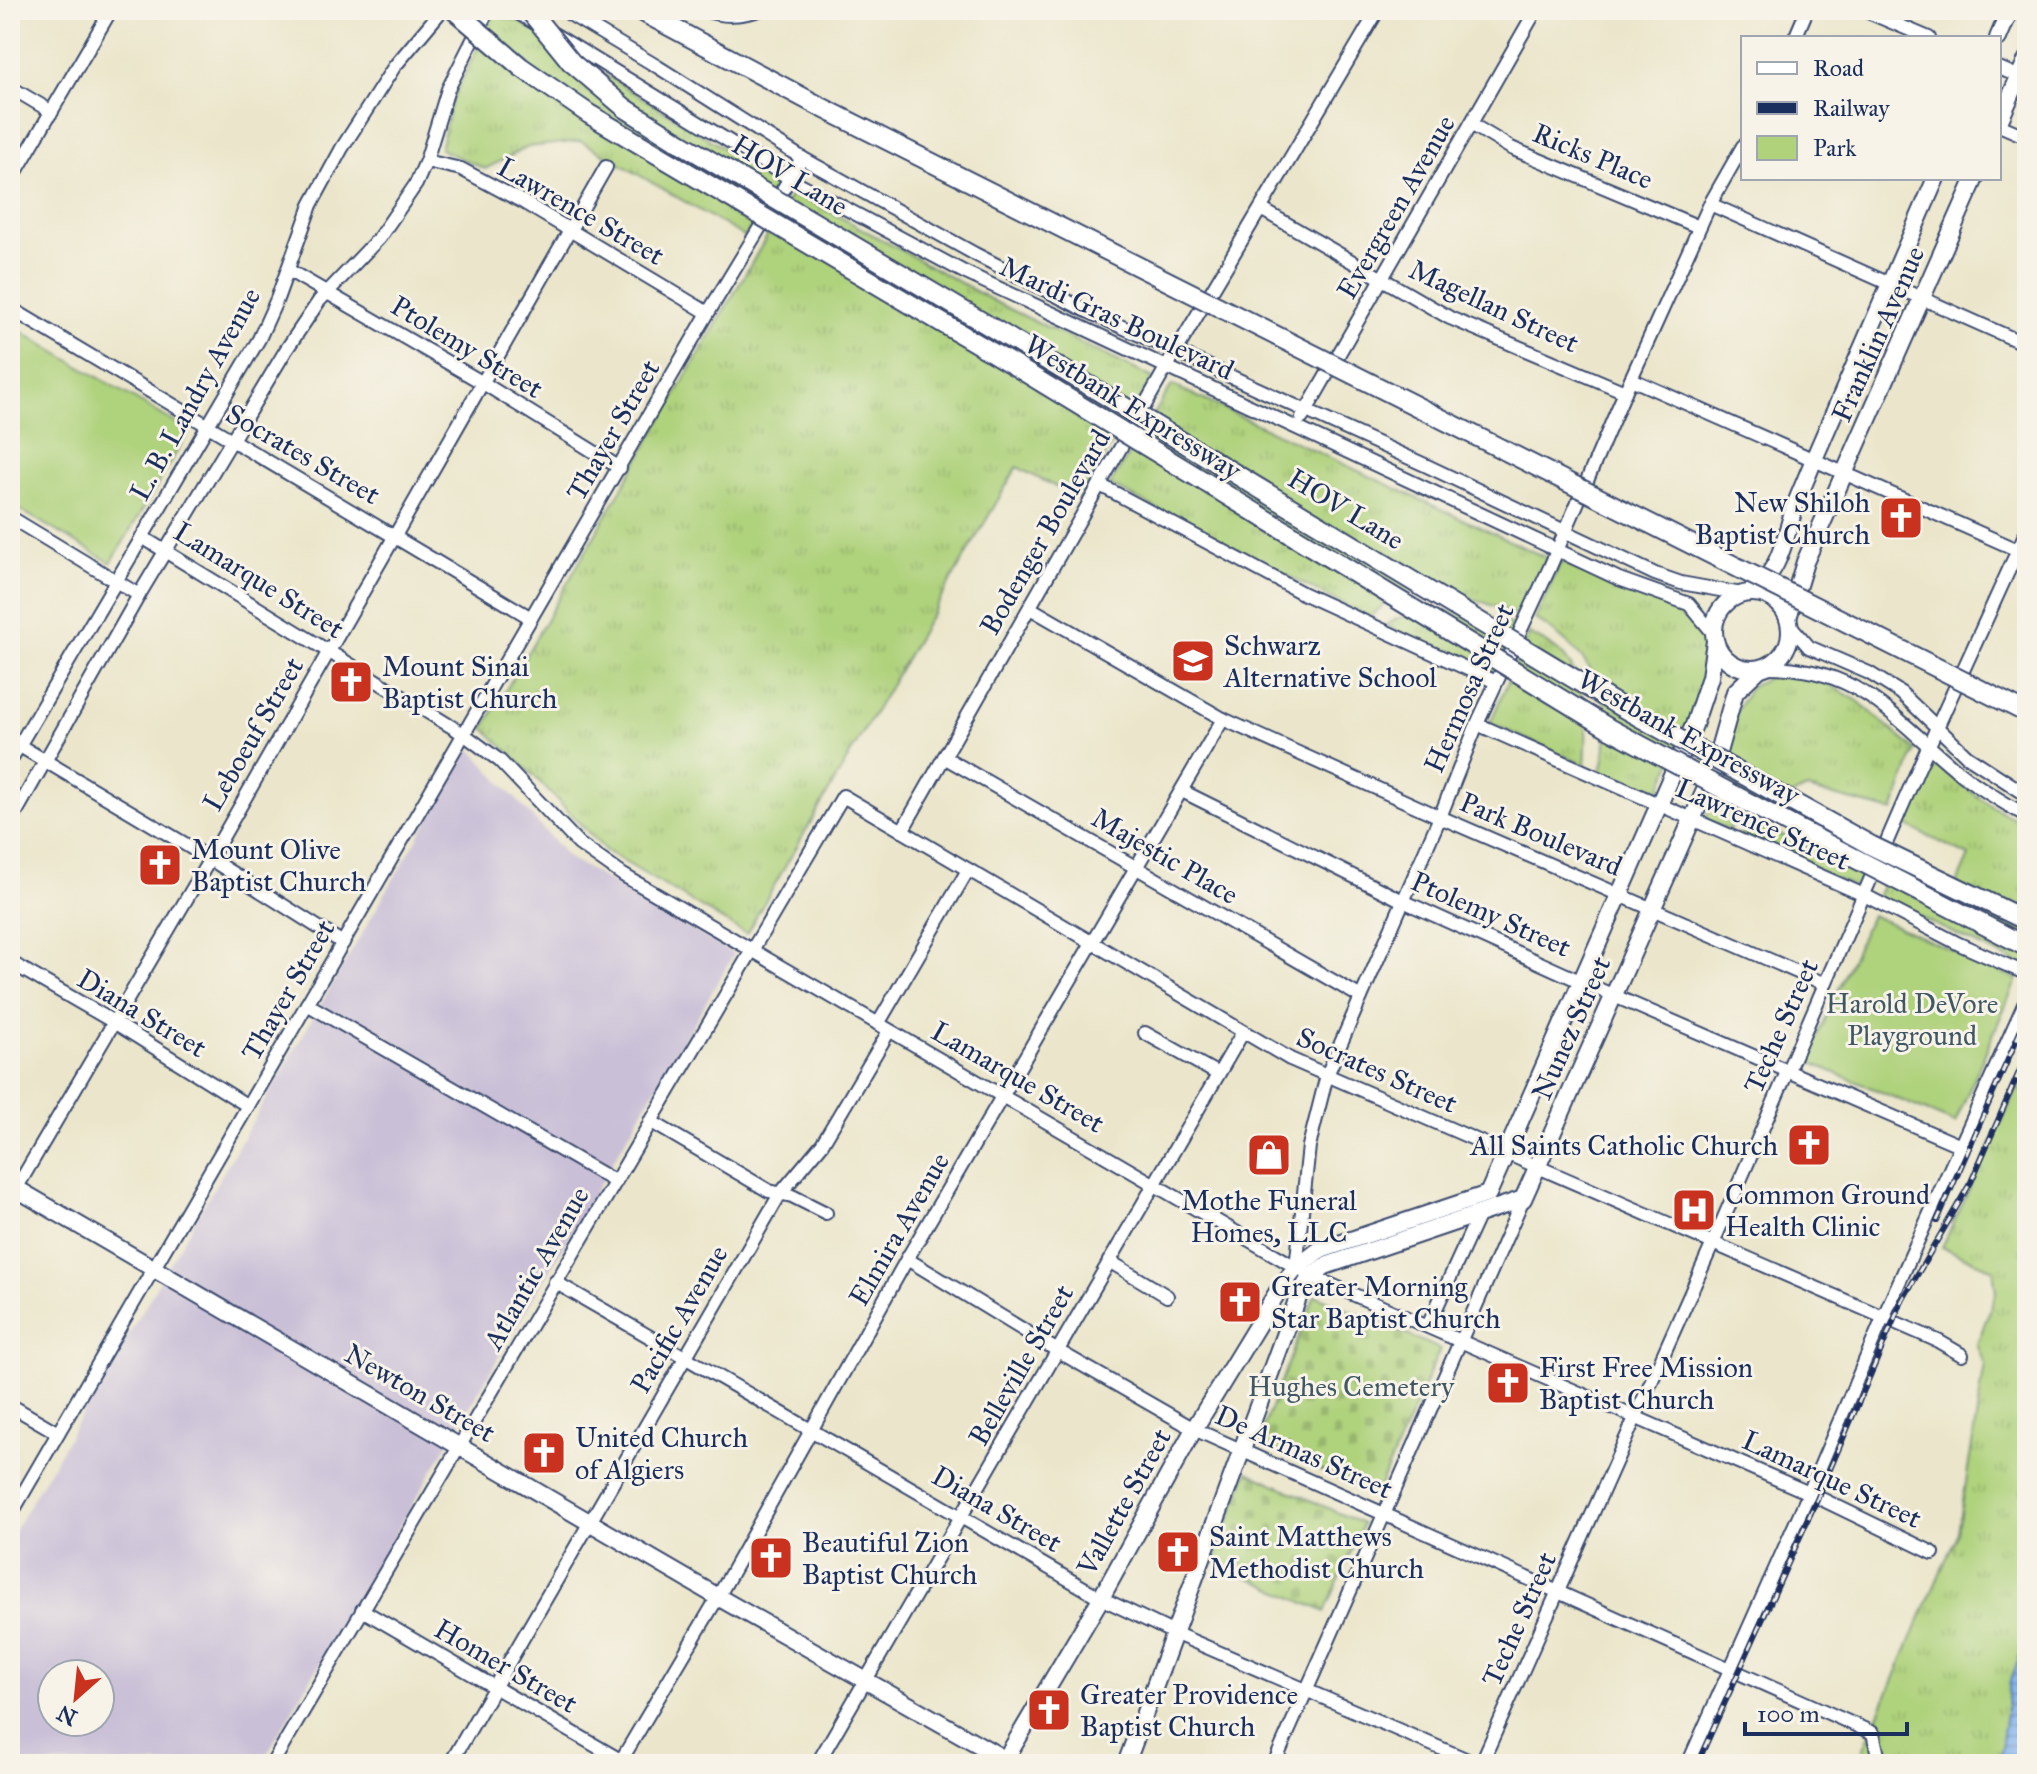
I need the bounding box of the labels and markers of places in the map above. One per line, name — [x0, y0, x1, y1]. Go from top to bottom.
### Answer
place label: New Shiloh Baptist Church — [1695, 485, 1870, 552]
church icon: New Shiloh Baptist Church — [1877, 494, 1925, 542]
place label: Schwarz Alternative School — [1223, 628, 1437, 695]
school or university icon: Schwarz Alternative School — [1169, 637, 1217, 685]
place label: Mount Sinai Baptist Church — [382, 649, 558, 716]
church icon: Mount Sinai Baptist Church — [327, 658, 375, 706]
place label: Mount Olive Baptist Church — [191, 832, 367, 899]
church icon: Mount Olive Baptist Church — [136, 841, 184, 889]
church icon: All Saints Catholic Church — [1785, 1121, 1833, 1169]
place label: All Saints Catholic Church — [1470, 1128, 1778, 1163]
shop icon: Mothe Funeral Homes, LLC — [1245, 1131, 1293, 1179]
place label: Common Ground Health Clinic — [1725, 1177, 1930, 1244]
place label: Mothe Funeral Homes, LLC — [1181, 1183, 1357, 1250]
hospital icon: Common Ground Health Clinic — [1670, 1186, 1718, 1234]
place label: Greater Morning Star Baptist Church — [1271, 1269, 1501, 1336]
church icon: Greater Morning Star Baptist Church — [1216, 1278, 1264, 1326]
place label: First Free Mission Baptist Church — [1539, 1350, 1753, 1417]
church icon: First Free Mission Baptist Church — [1484, 1359, 1532, 1407]
place label: United Church of Algiers — [575, 1420, 748, 1487]
church icon: United Church of Algiers — [520, 1429, 568, 1477]
place label: Saint Matthews Methodist Church — [1209, 1519, 1424, 1586]
place label: Beautiful Zion Baptist Church — [802, 1525, 978, 1592]
church icon: Saint Matthews Methodist Church — [1154, 1528, 1202, 1576]
church icon: Beautiful Zion Baptist Church — [747, 1534, 795, 1582]
place label: Greater Providence Baptist Church — [1080, 1677, 1298, 1744]
church icon: Greater Providence Baptist Church — [1025, 1686, 1073, 1734]

